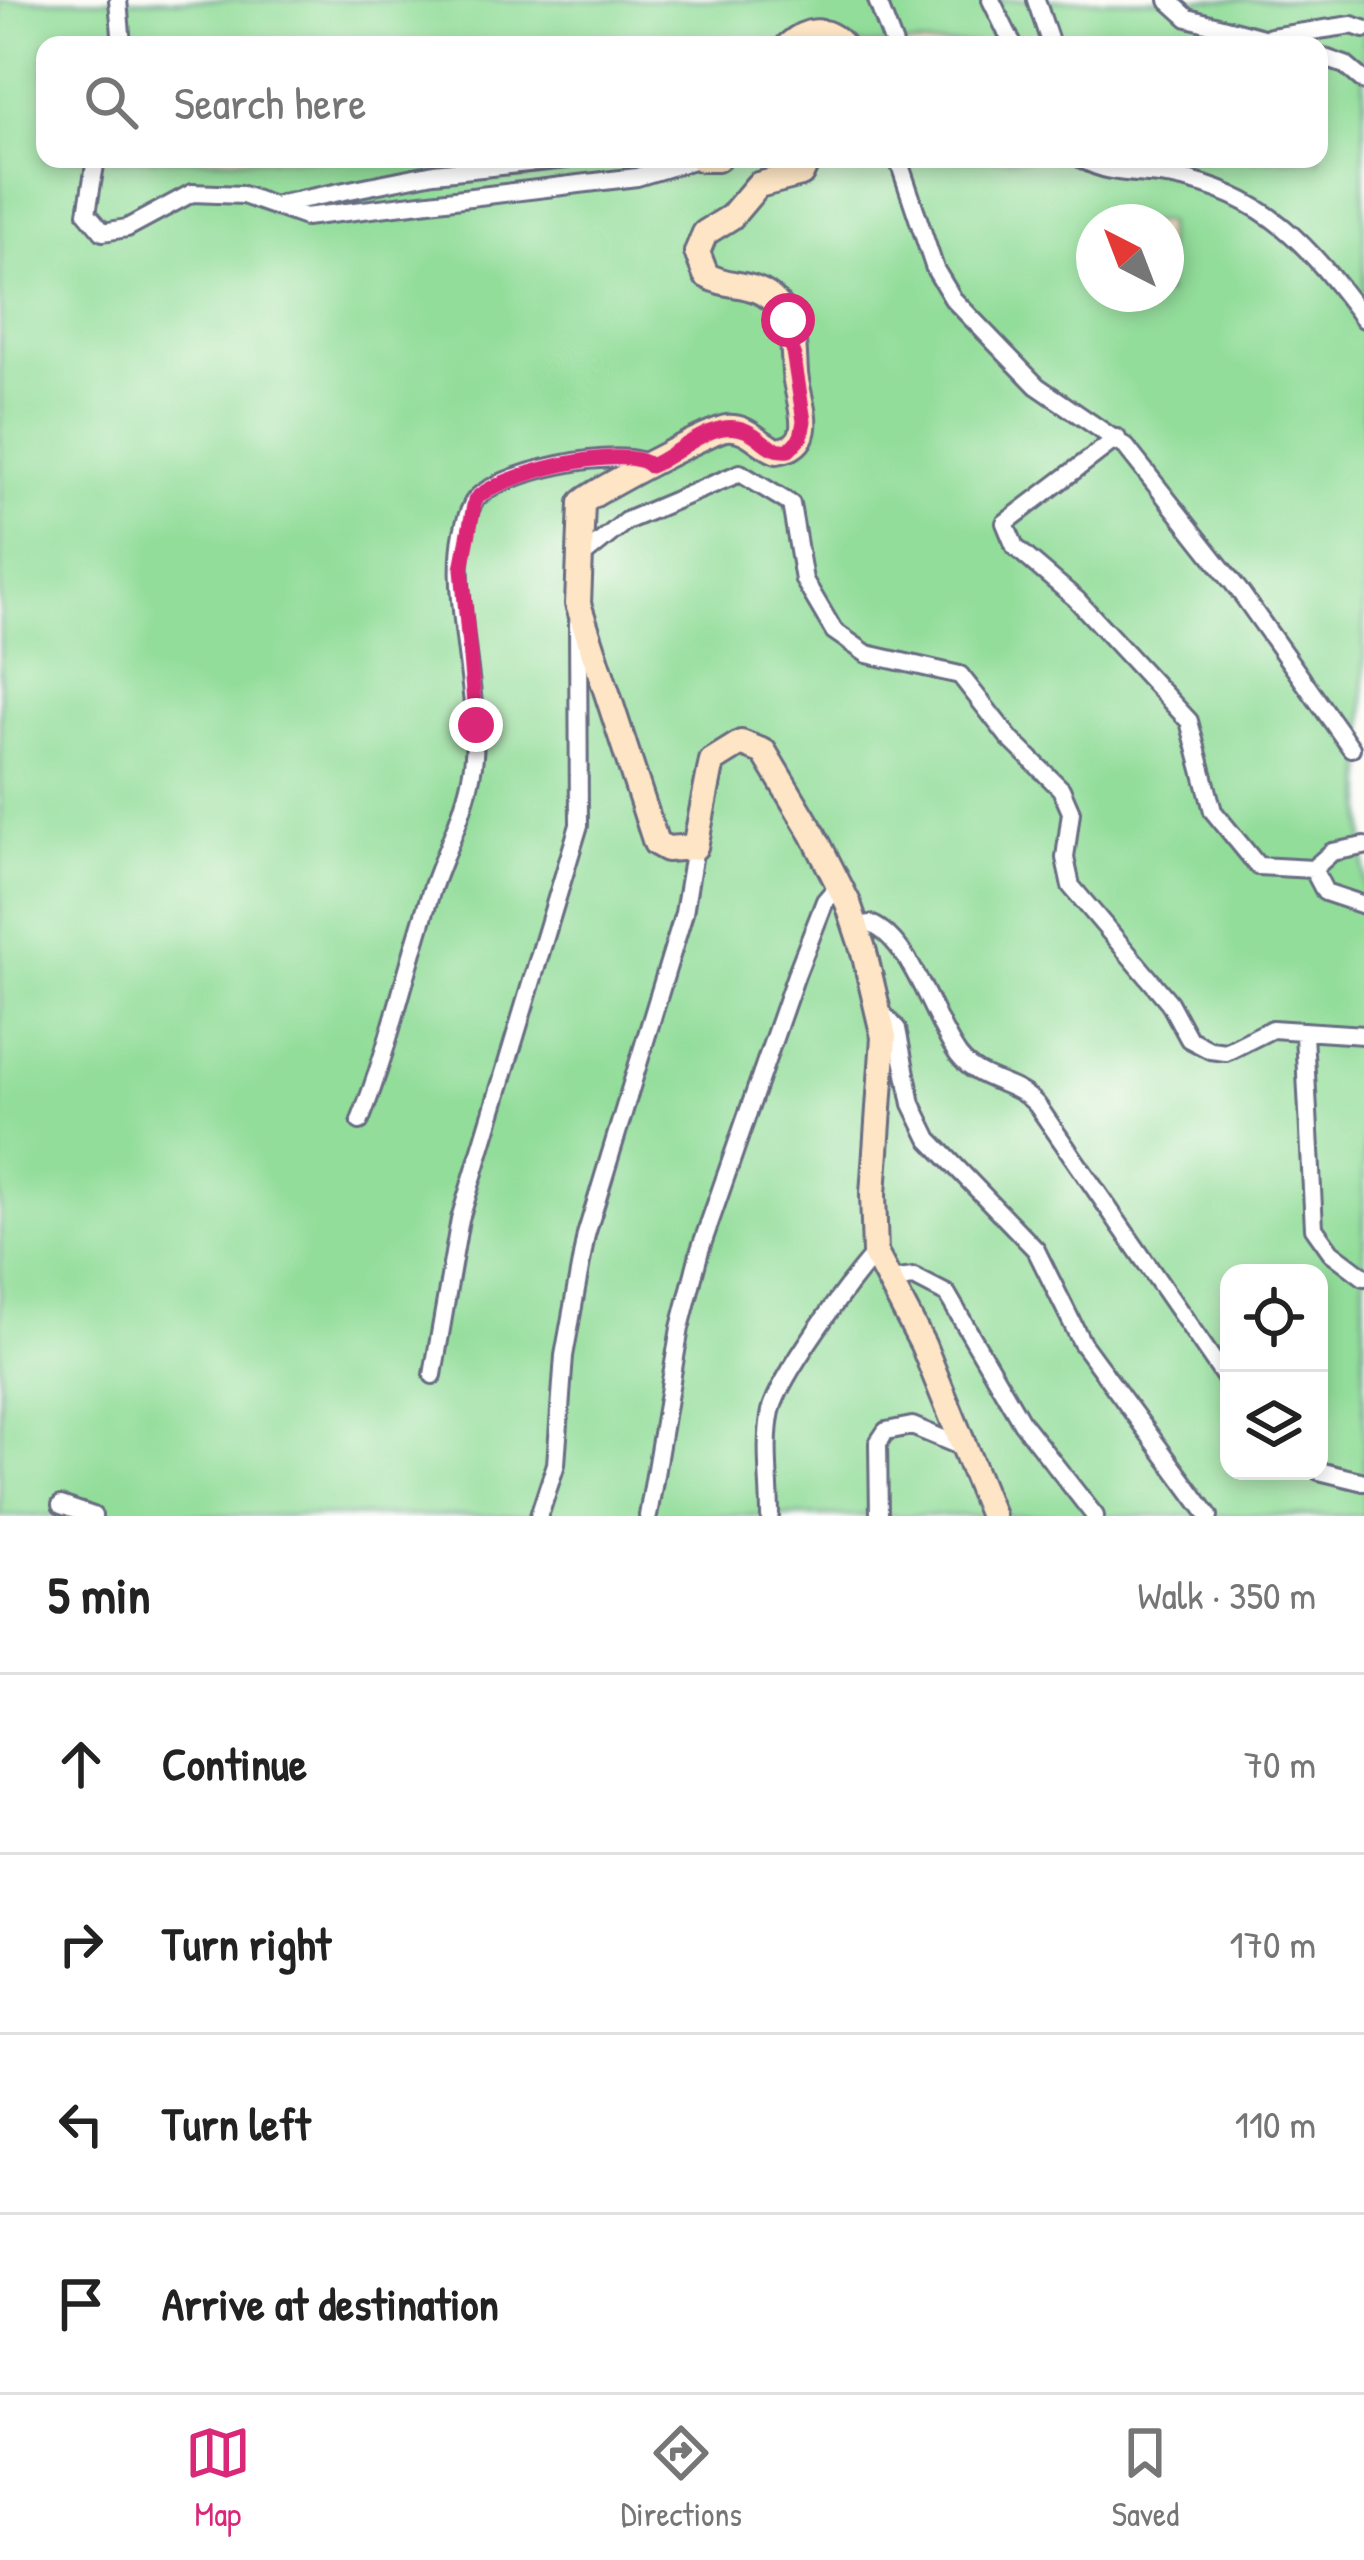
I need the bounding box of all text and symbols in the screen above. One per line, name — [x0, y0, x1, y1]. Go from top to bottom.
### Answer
search box — [36, 36, 1328, 168]
icon: search — [78, 69, 144, 135]
text: Search here — [174, 72, 366, 133]
north arrow — [1076, 204, 1184, 312]
route start — [761, 293, 815, 347]
route end — [449, 698, 503, 752]
map controls — [1220, 1264, 1328, 1480]
button: locate — [1220, 1264, 1328, 1372]
button: layers — [1220, 1372, 1328, 1480]
text: 5 min — [48, 1560, 150, 1629]
text: Walk · 350 m — [1137, 1568, 1316, 1621]
icon: ahead — [48, 1731, 114, 1797]
text: Continue — [162, 1733, 307, 1794]
text: 70 m — [1244, 1737, 1316, 1790]
icon: right — [48, 1911, 114, 1977]
text: Turn right — [162, 1913, 331, 1974]
text: 170 m — [1230, 1917, 1316, 1970]
icon: left — [48, 2091, 114, 2157]
text: Turn left — [162, 2093, 311, 2154]
text: 110 m — [1235, 2097, 1316, 2150]
icon: arrive — [48, 2271, 114, 2337]
text: Arrive at destination — [162, 2273, 499, 2334]
tab: Map — [185, 2420, 251, 2536]
tab: Directions — [621, 2420, 742, 2536]
tab: Saved — [1112, 2420, 1179, 2536]

